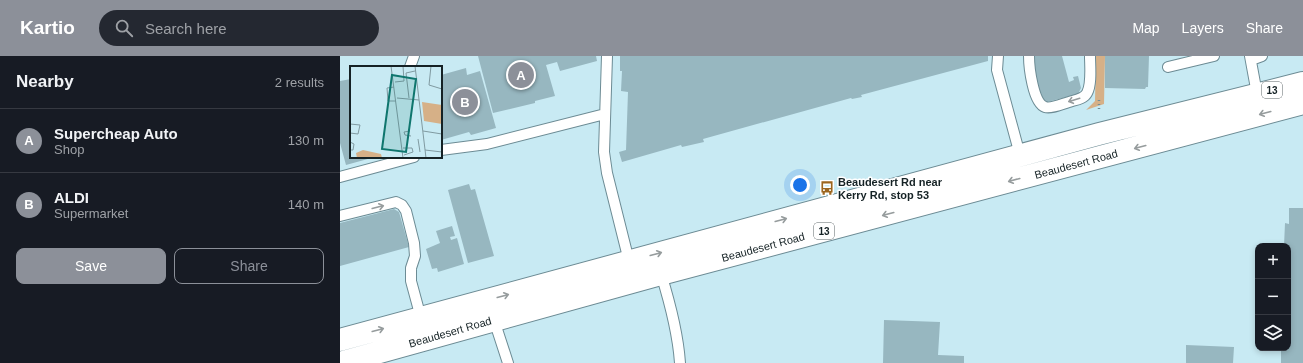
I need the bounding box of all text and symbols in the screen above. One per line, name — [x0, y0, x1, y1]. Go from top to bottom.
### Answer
search box — [99, 10, 379, 46]
text: Kartio — [20, 17, 75, 38]
icon: search — [113, 17, 135, 39]
text: Search here — [145, 20, 227, 37]
text: Map — [1132, 20, 1160, 36]
text: Layers — [1182, 20, 1224, 36]
text: Share — [1246, 20, 1283, 36]
pin: A — [508, 60, 534, 90]
inset map — [350, 66, 442, 158]
text: Nearby — [16, 72, 74, 91]
text: 2 results — [275, 75, 324, 90]
road number: 13 — [1262, 82, 1282, 98]
pin: B — [452, 87, 478, 117]
one-way arrow — [1068, 97, 1081, 104]
one-way arrow — [1259, 110, 1272, 117]
text: Supercheap Auto — [54, 125, 178, 142]
text: A — [24, 133, 34, 148]
text: 130 m — [288, 133, 324, 148]
text: Shop — [54, 142, 84, 157]
one-way arrow — [1133, 143, 1146, 151]
street label: Beaudesert Road — [1033, 147, 1119, 181]
your location — [790, 175, 810, 195]
place label: Beaudesert Rd near Kerry Rd, stop 53 — [838, 176, 943, 201]
one-way arrow — [1008, 177, 1021, 184]
bus stop icon: Beaudesert Rd near Kerry Rd, stop 53 — [819, 180, 835, 196]
text: ALDI — [54, 189, 89, 206]
text: B — [24, 197, 34, 212]
text: 140 m — [288, 197, 324, 212]
one-way arrow — [371, 203, 384, 210]
text: Supermarket — [54, 206, 128, 221]
one-way arrow — [882, 211, 895, 218]
one-way arrow — [774, 216, 787, 223]
road number: 13 — [814, 223, 834, 239]
street label: Beaudesert Road — [720, 230, 806, 264]
map controls — [1255, 243, 1291, 351]
button: + — [1255, 243, 1291, 279]
button: Save — [16, 248, 166, 284]
button: Share — [174, 248, 324, 284]
one-way arrow — [649, 250, 662, 257]
button: − — [1255, 279, 1291, 315]
one-way arrow — [496, 292, 509, 299]
street label: Beaudesert Road — [407, 314, 493, 350]
button: layers — [1255, 315, 1291, 351]
one-way arrow — [371, 325, 384, 333]

